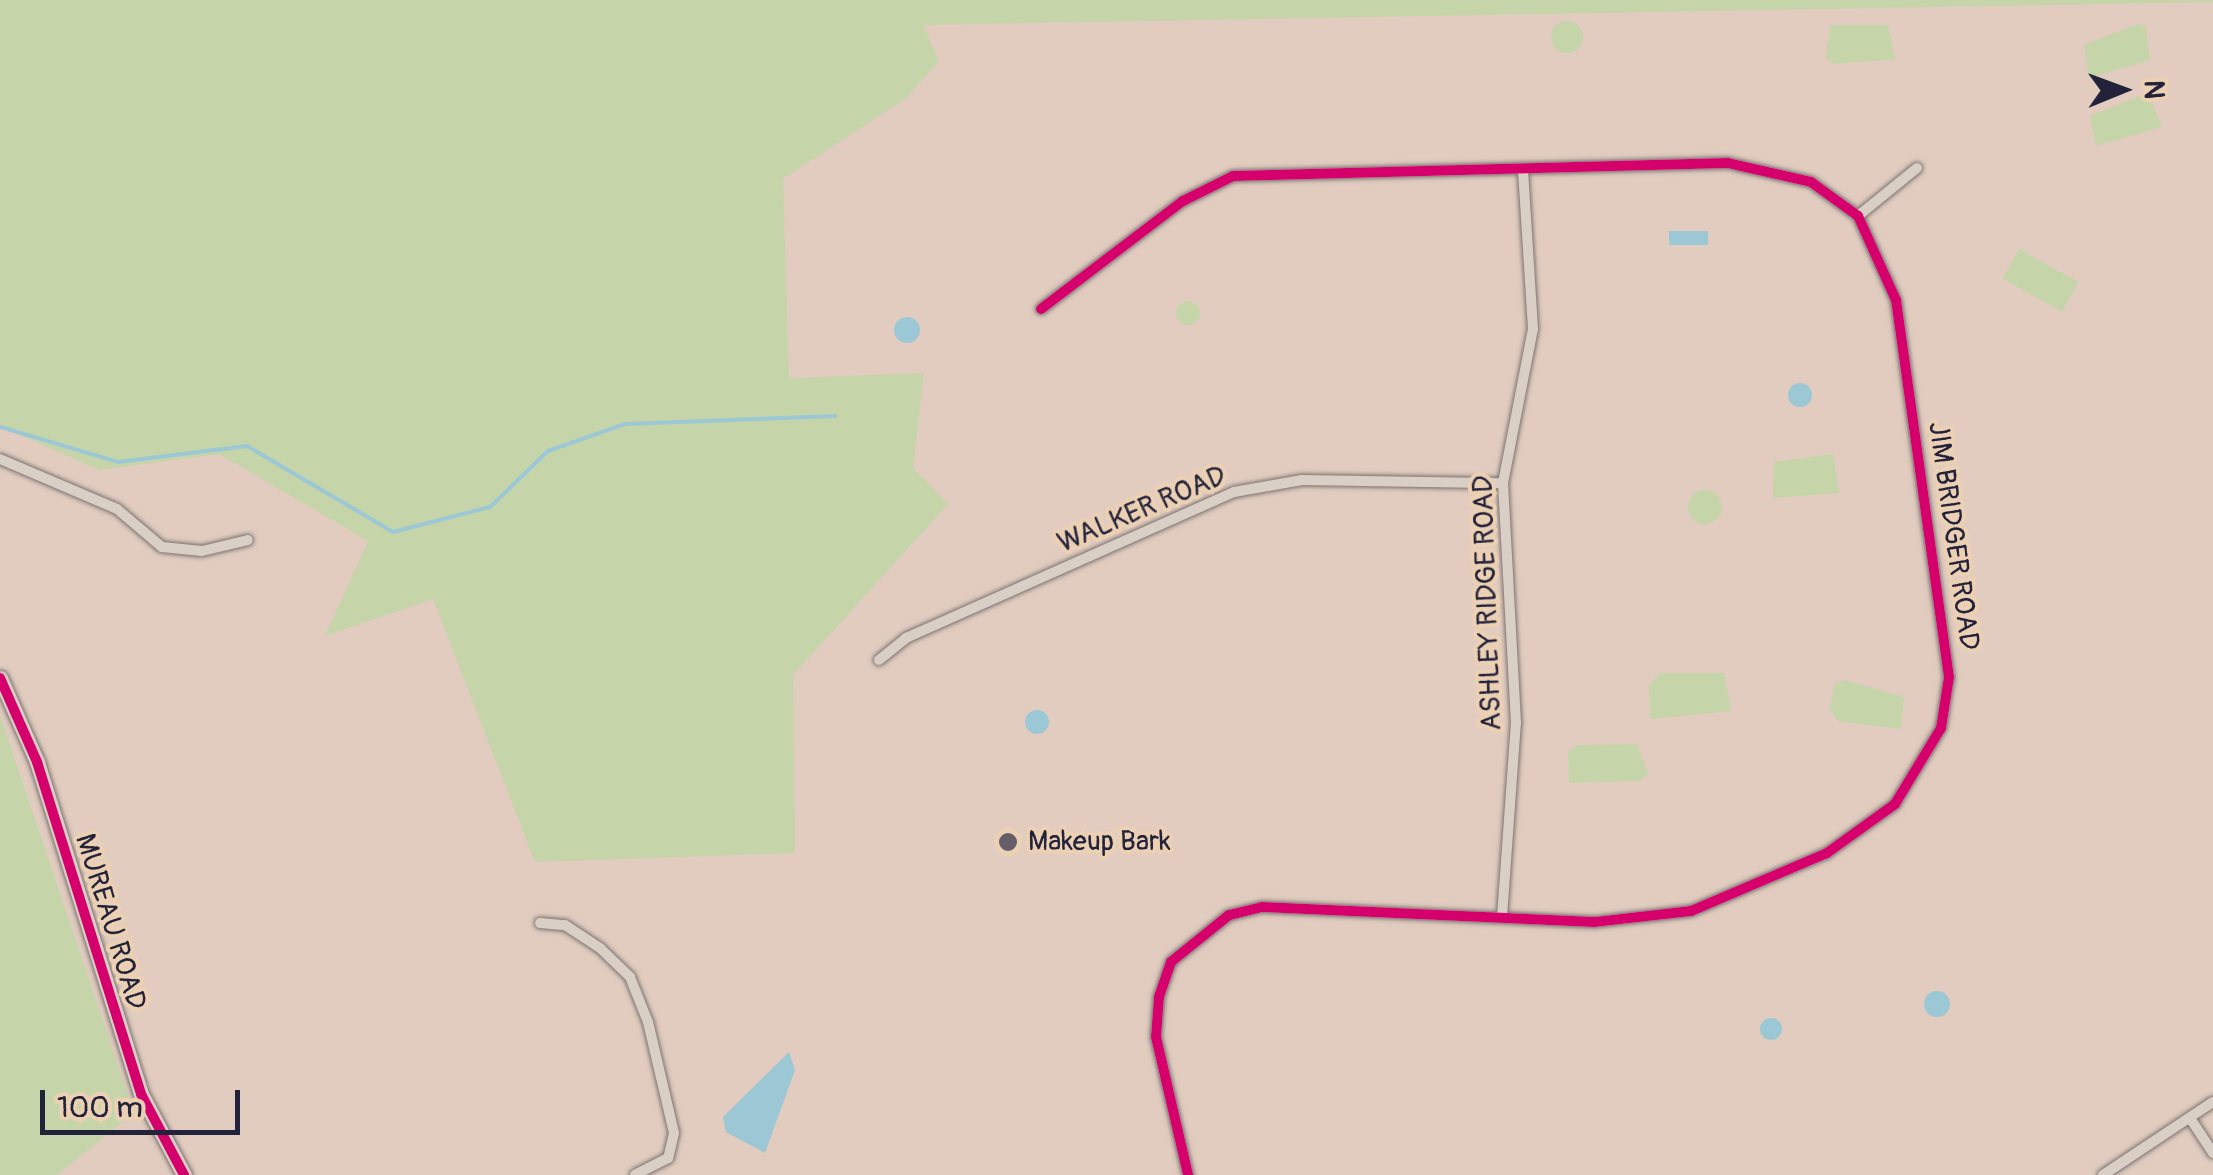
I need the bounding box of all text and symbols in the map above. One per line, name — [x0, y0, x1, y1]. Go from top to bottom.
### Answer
north arrow — [2073, 40, 2173, 140]
text: N — [2136, 80, 2171, 99]
street label: JIM BRIDGER ROAD — [1920, 420, 1986, 652]
street label: WALKER ROAD — [1053, 459, 1231, 561]
street label: ASHLEY RIDGE ROAD — [1467, 475, 1509, 731]
place label: Makeup Bark — [1028, 825, 1171, 859]
street label: MUREAU ROAD — [67, 830, 153, 1014]
marker: Makeup Bark — [997, 831, 1019, 853]
scale bar — [45, 1070, 245, 1132]
text: 100 m — [57, 1089, 143, 1126]

